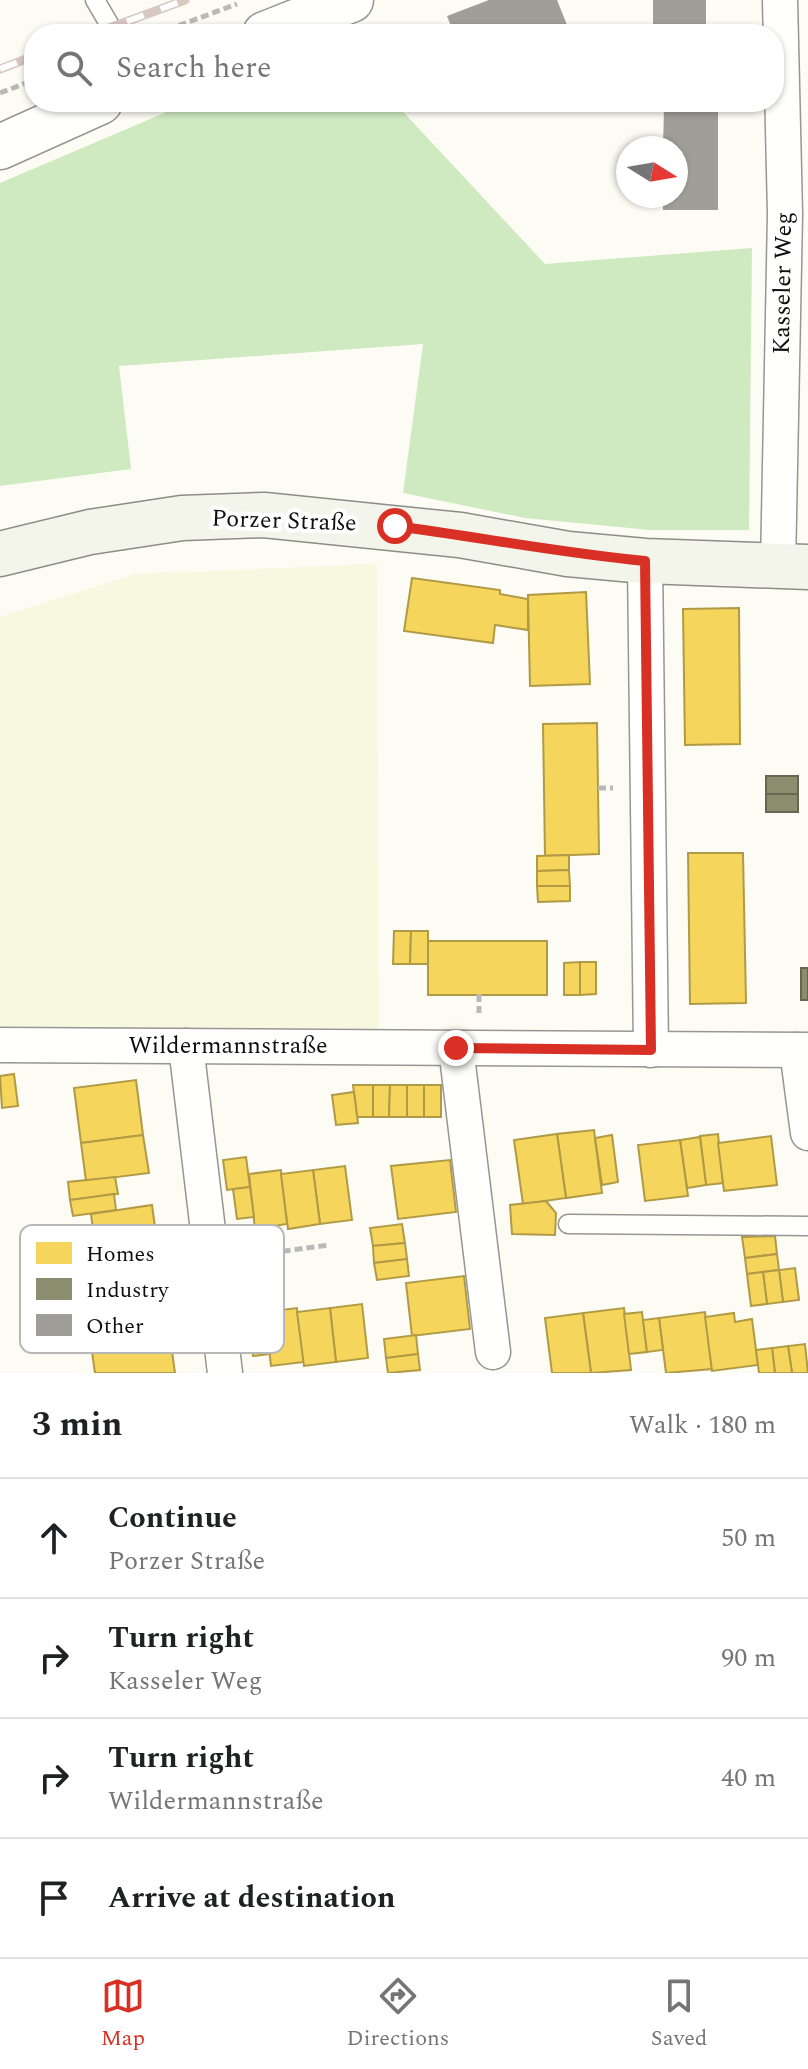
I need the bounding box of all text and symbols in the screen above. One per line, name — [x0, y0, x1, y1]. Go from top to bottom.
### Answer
search box — [24, 24, 784, 112]
text: Search here — [116, 45, 272, 91]
icon: search — [52, 46, 96, 90]
north arrow — [616, 136, 688, 208]
street label: Kasseler Weg — [764, 211, 802, 355]
street label: Porzer Straße — [211, 500, 357, 542]
route start — [377, 508, 413, 544]
street label: Wildermannstraße — [128, 1028, 328, 1064]
route end — [438, 1030, 474, 1066]
legend — [20, 1225, 284, 1353]
text: Homes — [86, 1238, 155, 1271]
text: Industry — [86, 1274, 170, 1307]
text: Other — [86, 1310, 144, 1343]
text: 3 min — [32, 1399, 122, 1451]
text: Walk · 180 m — [629, 1405, 776, 1445]
text: Continue — [108, 1495, 237, 1541]
icon: ahead — [32, 1516, 76, 1560]
text: 50 m — [721, 1518, 776, 1558]
text: Porzer Straße — [108, 1541, 265, 1581]
text: Turn right — [108, 1615, 254, 1661]
icon: right — [32, 1636, 76, 1680]
text: 90 m — [721, 1638, 776, 1678]
text: Kasseler Weg — [108, 1661, 263, 1701]
text: Turn right — [108, 1735, 254, 1781]
icon: right — [32, 1756, 76, 1800]
text: 40 m — [721, 1758, 776, 1798]
text: Wildermannstraße — [108, 1781, 324, 1821]
text: Arrive at destination — [108, 1875, 395, 1921]
icon: arrive — [32, 1876, 76, 1920]
tab: Map — [101, 1974, 145, 2055]
tab: Directions — [347, 1974, 449, 2055]
tab: Saved — [651, 1974, 707, 2055]

